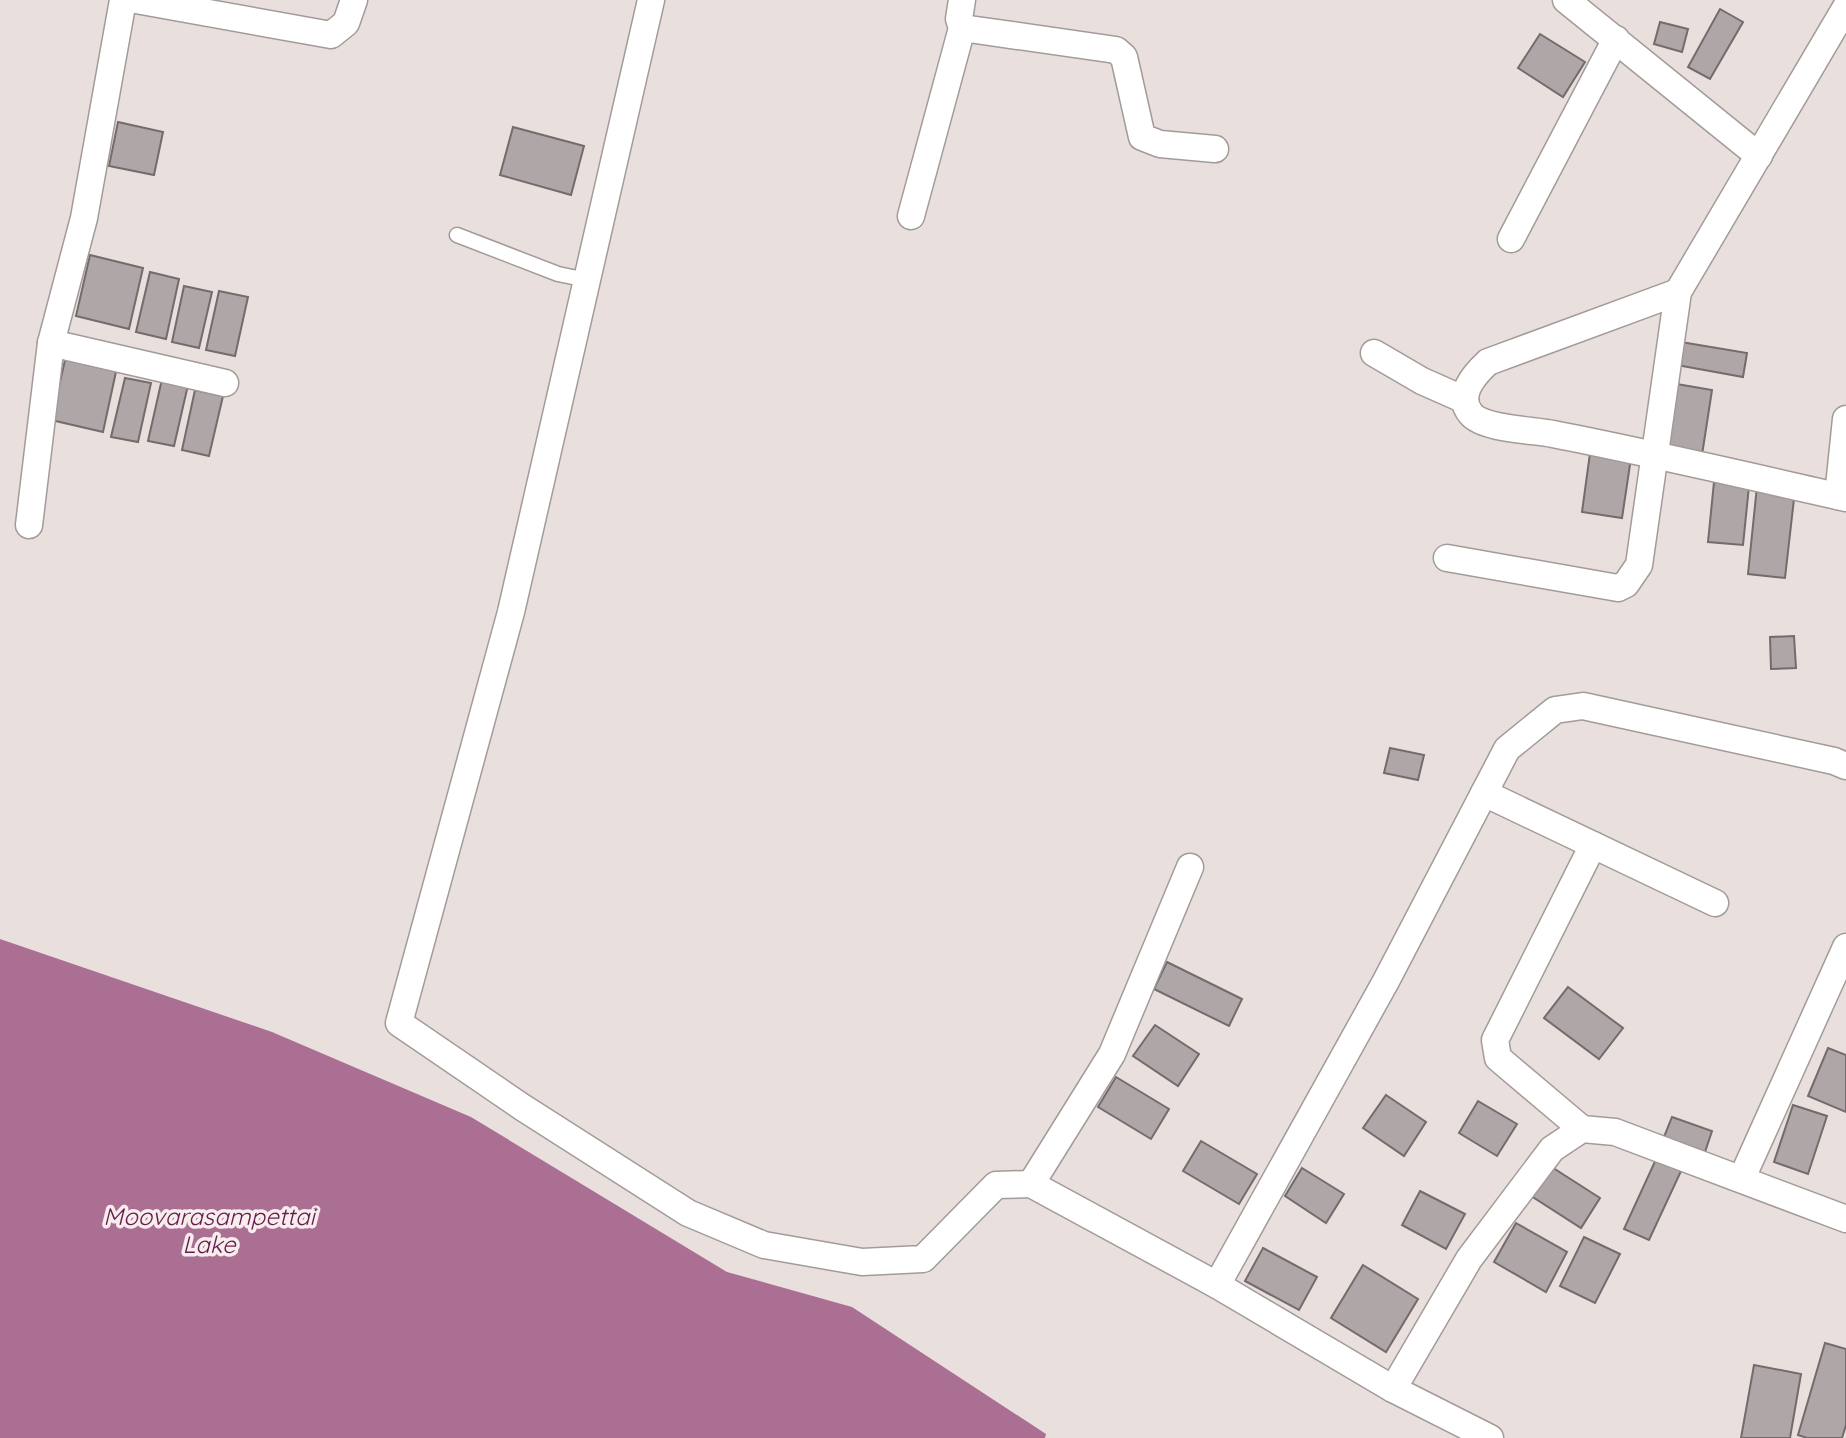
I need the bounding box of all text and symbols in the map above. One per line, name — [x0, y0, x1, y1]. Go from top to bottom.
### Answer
water label: Moovarasampettai Lake — [103, 1201, 318, 1259]

